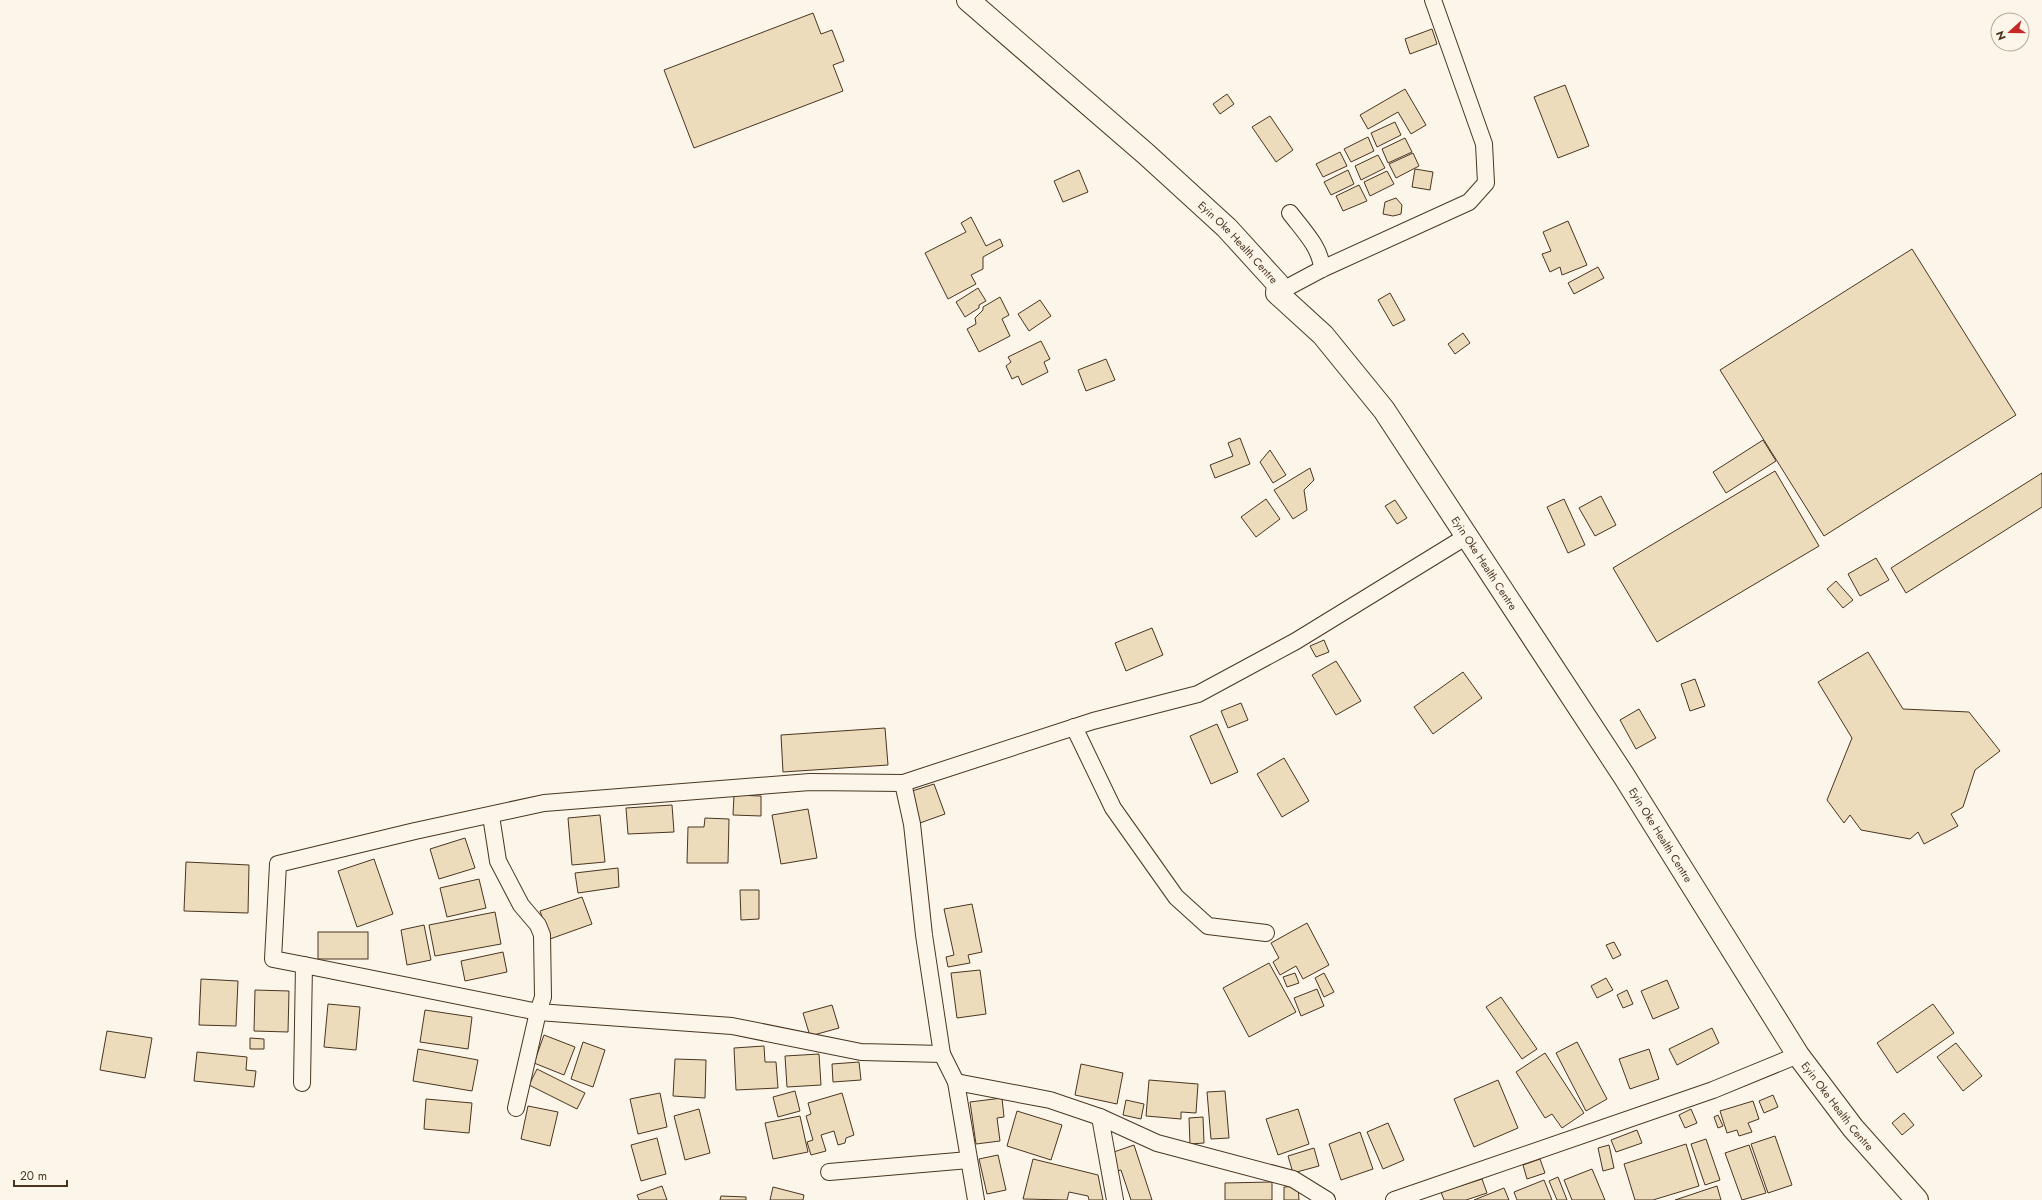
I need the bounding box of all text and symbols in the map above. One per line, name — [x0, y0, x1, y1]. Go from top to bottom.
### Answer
north arrow — [1990, 12, 2030, 52]
text: N — [1992, 29, 2010, 43]
street label: Eyin Oke Health Centre — [1194, 197, 1282, 287]
street label: Eyin Oke Health Centre — [1448, 513, 1521, 614]
street label: Eyin Oke Health Centre — [1625, 784, 1697, 886]
street label: Eyin Oke Health Centre — [1798, 1058, 1878, 1154]
scale bar — [14, 1162, 67, 1188]
text: 20 m — [20, 1167, 47, 1185]

